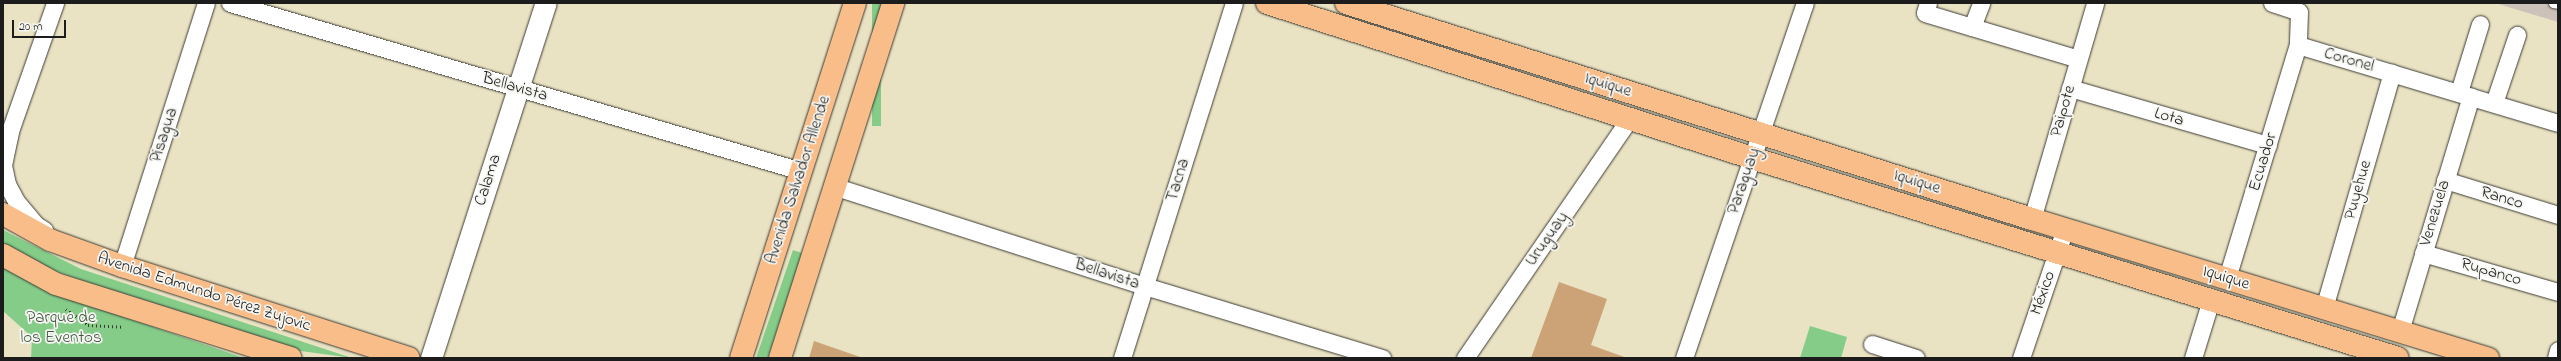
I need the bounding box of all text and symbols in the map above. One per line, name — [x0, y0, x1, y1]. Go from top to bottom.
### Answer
scale bar — [14, 12, 68, 38]
text: 20 m — [19, 18, 42, 36]
street label: Coronel — [2322, 43, 2376, 77]
street label: Bellavista — [480, 68, 550, 106]
street label: Iquique — [1582, 68, 1634, 102]
street label: Paipote — [2046, 83, 2080, 139]
street label: Avenida Salvador Allende — [761, 93, 835, 267]
street label: Lota — [2152, 103, 2186, 131]
street label: Pisagua — [146, 105, 182, 165]
street label: Ecuador — [2244, 130, 2282, 194]
street label: Paraguay — [1723, 145, 1765, 217]
street label: Calama — [470, 152, 506, 208]
street label: Tacna — [1162, 156, 1194, 204]
street label: Puyehue — [2340, 158, 2376, 222]
street label: Iquique — [1891, 165, 1943, 199]
street label: Venezuela — [2415, 177, 2455, 249]
street label: Ranco — [2478, 182, 2526, 214]
street label: Uruguay — [1521, 208, 1573, 270]
street label: Avenida Edmundo Pérez Zujovic — [95, 248, 313, 336]
street label: Bellavista — [1072, 254, 1142, 294]
street label: Rupanco — [2458, 254, 2524, 290]
street label: Iquique — [2200, 261, 2252, 295]
street label: México — [2026, 268, 2060, 318]
park label: Parque de los Eventos — [20, 308, 102, 348]

